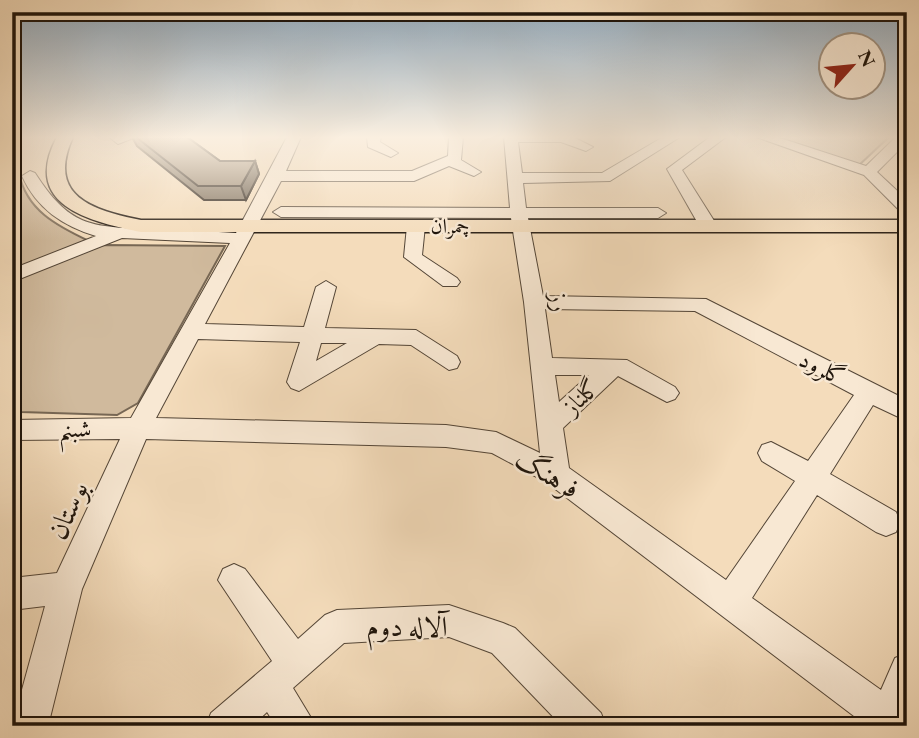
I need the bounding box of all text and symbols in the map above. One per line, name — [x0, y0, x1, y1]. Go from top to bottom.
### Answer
north arrow — [818, 32, 888, 102]
text: N — [852, 46, 882, 72]
street label: چمران — [430, 212, 470, 239]
street label: رز — [543, 288, 577, 314]
street label: گلرود — [794, 343, 850, 392]
street label: گلناز — [554, 372, 606, 423]
street label: شبنم — [58, 413, 92, 453]
street label: فرهنگ — [509, 440, 587, 506]
street label: بوستان — [38, 475, 96, 545]
street label: آلاله دوم — [366, 608, 451, 651]

